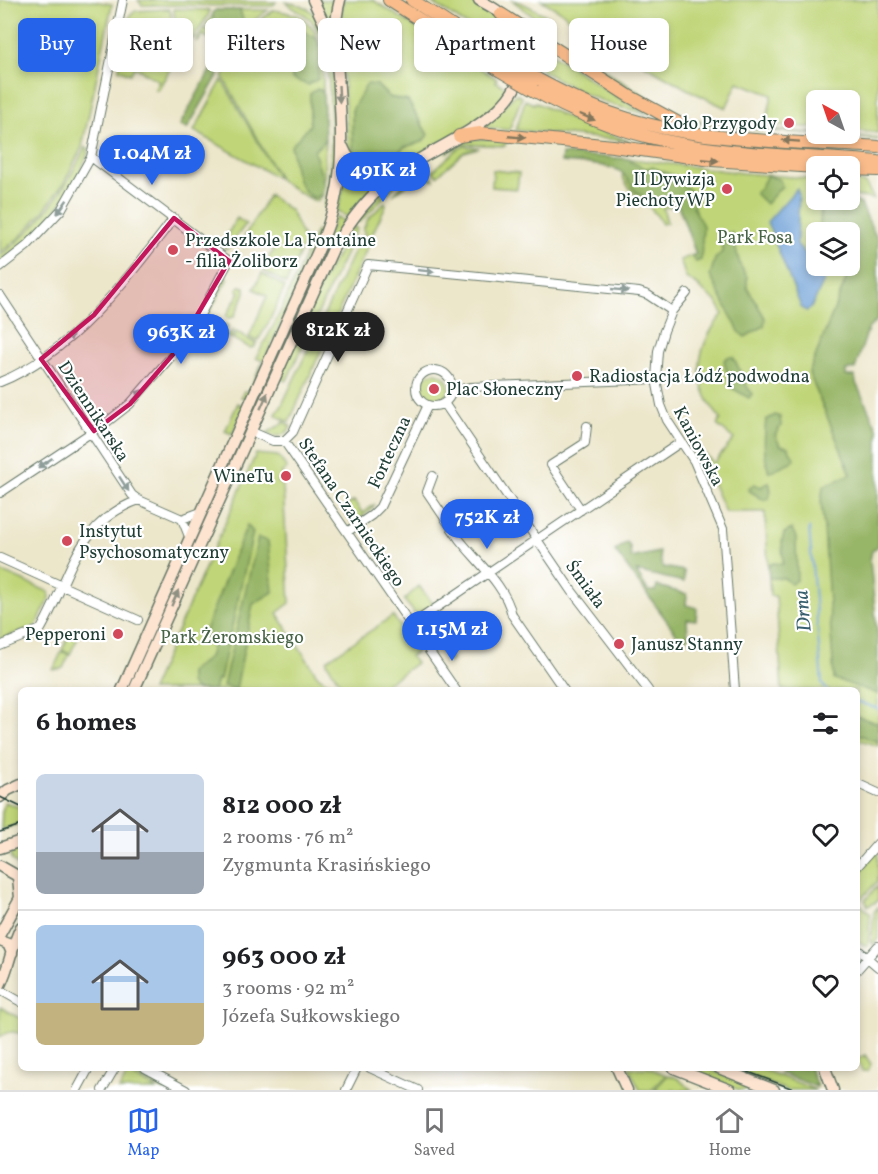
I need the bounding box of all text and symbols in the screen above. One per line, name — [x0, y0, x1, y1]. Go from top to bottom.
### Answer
chip: Buy — [18, 18, 96, 72]
chip: Rent — [108, 18, 193, 72]
chip: Filters — [205, 18, 306, 72]
chip: New — [318, 18, 402, 72]
chip: Apartment — [414, 18, 557, 72]
chip: House — [569, 18, 669, 72]
one-way arrow — [334, 85, 344, 104]
north arrow — [806, 90, 860, 144]
map controls — [806, 90, 860, 276]
place label: Koło Przygody — [662, 112, 777, 137]
one-way arrow — [578, 113, 596, 122]
marker: Koło Przygody — [782, 116, 796, 130]
one-way arrow — [507, 132, 526, 142]
pin: 1.04M zł — [90, 135, 214, 186]
one-way arrow — [781, 136, 800, 146]
text: 1.04M zł — [113, 140, 191, 168]
pin: 491K zł — [328, 152, 438, 203]
one-way arrow — [701, 155, 720, 165]
button: locate — [806, 156, 860, 210]
text: 491K zł — [350, 157, 416, 185]
place label: II Dywizja Piechoty WP — [616, 168, 715, 214]
marker: II Dywizja Piechoty WP — [720, 182, 734, 196]
one-way arrow — [56, 199, 68, 215]
button: layers — [806, 222, 860, 276]
park label: Park Fosa — [717, 226, 793, 251]
place label: Przedszkole La Fontaine - filia Żoliborz — [185, 229, 376, 275]
marker: Przedszkole La Fontaine - filia Żoliborz — [166, 243, 180, 257]
one-way arrow — [417, 266, 436, 276]
one-way arrow — [611, 285, 630, 295]
pin: 812K zł — [283, 312, 393, 363]
pin: 963K zł — [126, 314, 236, 365]
text: 812K zł — [306, 317, 370, 345]
text: 963K zł — [147, 319, 215, 347]
one-way arrow — [59, 333, 74, 345]
street label: Dziennikarska — [51, 356, 135, 467]
place label: Radiostacja Łódź podwodna — [589, 365, 810, 390]
marker: Radiostacja Łódź podwodna — [570, 369, 584, 383]
place label: Plac Słoneczny — [446, 378, 564, 403]
marker: Plac Słoneczny — [427, 382, 441, 396]
one-way arrow — [130, 389, 143, 404]
one-way arrow — [259, 392, 269, 410]
street label: Kaniowska — [666, 402, 729, 491]
street label: Forteczna — [363, 412, 418, 493]
street label: Stefana Czarnieckiego — [291, 433, 410, 592]
one-way arrow — [37, 457, 54, 468]
place label: WineTu — [213, 465, 274, 490]
marker: WineTu — [279, 469, 293, 483]
one-way arrow — [119, 476, 130, 493]
pin: 752K zł — [432, 499, 542, 550]
text: 752K zł — [454, 504, 520, 532]
place label: Instytut Psychosomatyczny — [79, 520, 229, 566]
marker: Instytut Psychosomatyczny — [60, 534, 74, 548]
street label: Śmiała — [559, 555, 611, 614]
water label: Drna — [788, 589, 820, 633]
one-way arrow — [171, 590, 180, 607]
pin: 1.15M zł — [390, 611, 514, 662]
text: 1.15M zł — [416, 616, 488, 644]
place label: Pepperoni — [25, 623, 106, 648]
park label: Park Żeromskiego — [160, 626, 304, 651]
marker: Pepperoni — [111, 627, 125, 641]
place label: Janusz Stanny — [631, 633, 743, 658]
marker: Janusz Stanny — [612, 637, 626, 651]
text: 6 homes — [36, 705, 137, 741]
icon: filters — [809, 707, 842, 740]
text: 812 000 zł — [222, 788, 341, 824]
icon: home — [84, 798, 156, 870]
icon: heart — [809, 818, 842, 851]
text: 2 rooms · 76 m² — [222, 824, 354, 852]
text: Zygmunta Krasińskiego — [222, 852, 431, 880]
text: 963 000 zł — [222, 939, 345, 975]
icon: home — [84, 949, 156, 1021]
icon: heart — [809, 969, 842, 1002]
text: 3 rooms · 92 m² — [222, 975, 354, 1003]
text: Józefa Sułkowskiego — [222, 1003, 400, 1031]
tab: Map — [127, 1104, 160, 1162]
tab: Saved — [414, 1104, 455, 1162]
tab: Home — [709, 1104, 751, 1162]

